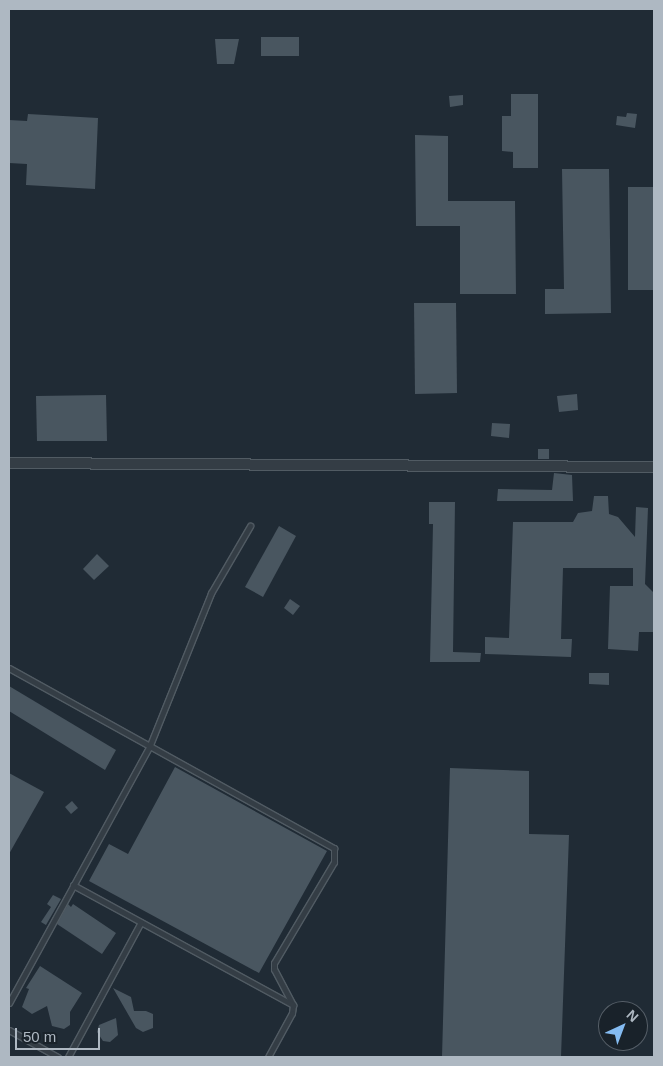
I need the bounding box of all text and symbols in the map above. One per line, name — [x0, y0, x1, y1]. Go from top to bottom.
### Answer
north arrow — [598, 1001, 648, 1051]
text: N — [623, 1006, 642, 1025]
scale bar — [18, 1018, 102, 1050]
text: 50 m — [23, 1028, 56, 1045]

